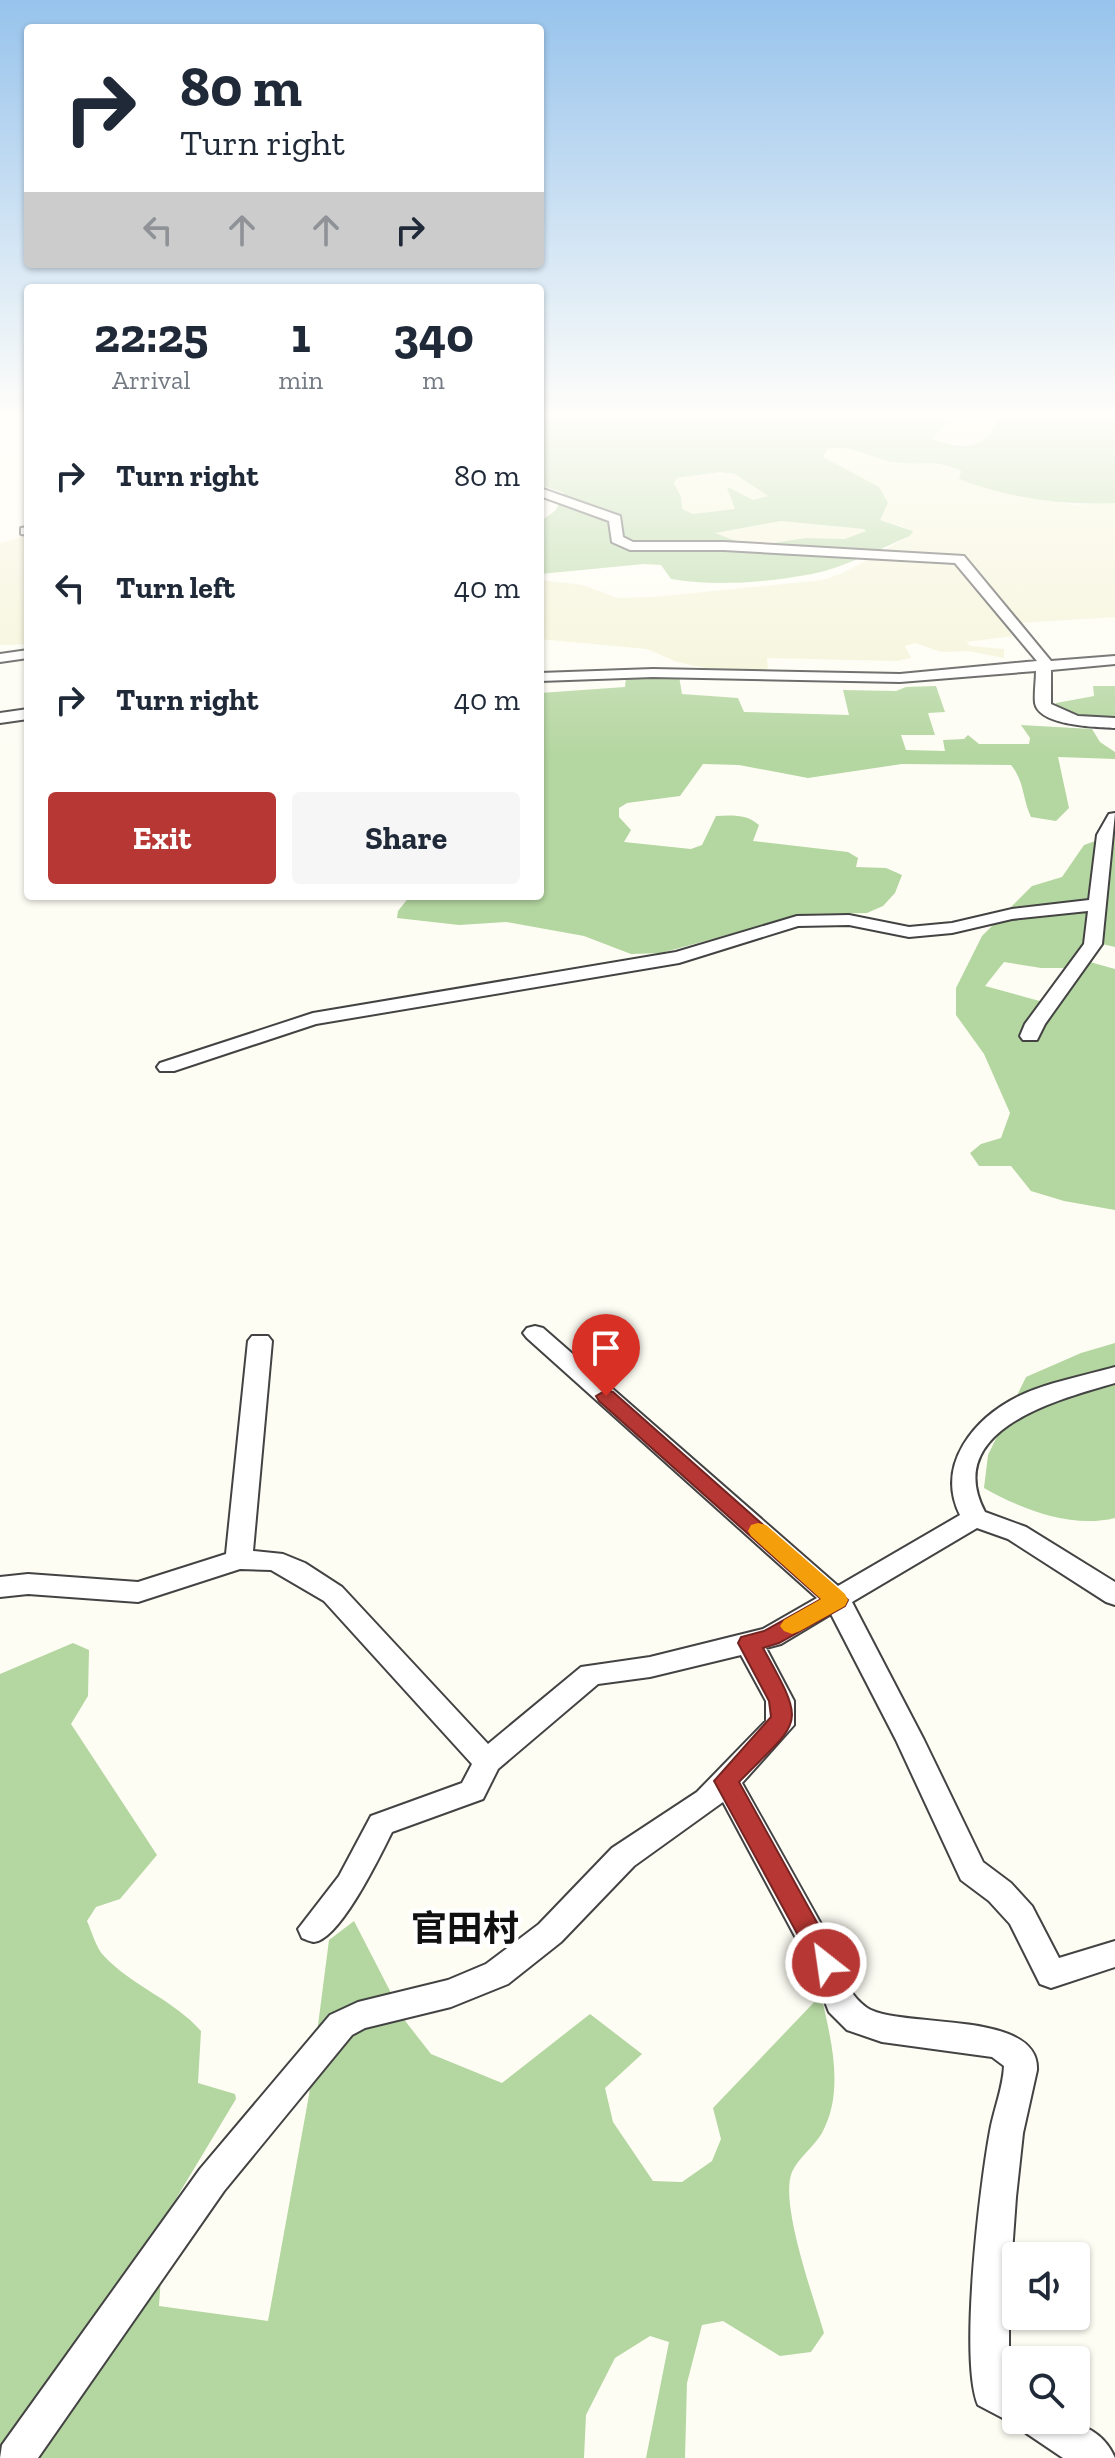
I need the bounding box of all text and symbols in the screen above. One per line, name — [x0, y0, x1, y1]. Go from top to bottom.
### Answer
text: 80 m — [180, 53, 302, 120]
icon: right — [48, 56, 152, 160]
text: Turn right — [180, 121, 345, 164]
icon: left — [136, 208, 180, 252]
icon: ahead — [220, 208, 264, 252]
icon: ahead — [304, 208, 348, 252]
icon: right — [388, 208, 432, 252]
text: 22:25 — [94, 307, 208, 364]
text: 1 — [291, 307, 311, 364]
text: 340 — [393, 307, 474, 364]
text: Arrival — [112, 364, 190, 396]
text: min — [279, 364, 323, 396]
text: m — [422, 364, 445, 396]
icon: right — [48, 454, 92, 498]
text: Turn right — [116, 458, 258, 494]
text: 80 m — [454, 458, 520, 494]
icon: left — [48, 566, 92, 610]
text: Turn left — [116, 570, 235, 606]
text: 40 m — [454, 570, 520, 606]
icon: right — [48, 678, 92, 722]
text: Turn right — [116, 682, 258, 718]
text: 40 m — [454, 682, 520, 718]
button: Exit — [48, 792, 276, 884]
button: Share — [292, 792, 520, 884]
pin — [572, 1314, 640, 1396]
icon: arrive — [584, 1326, 628, 1370]
district label: 官田村 — [411, 1907, 519, 1950]
position arrow — [784, 1921, 868, 2005]
map controls — [1002, 2242, 1090, 2434]
button: sound — [1002, 2242, 1090, 2330]
button: search — [1002, 2346, 1090, 2434]

